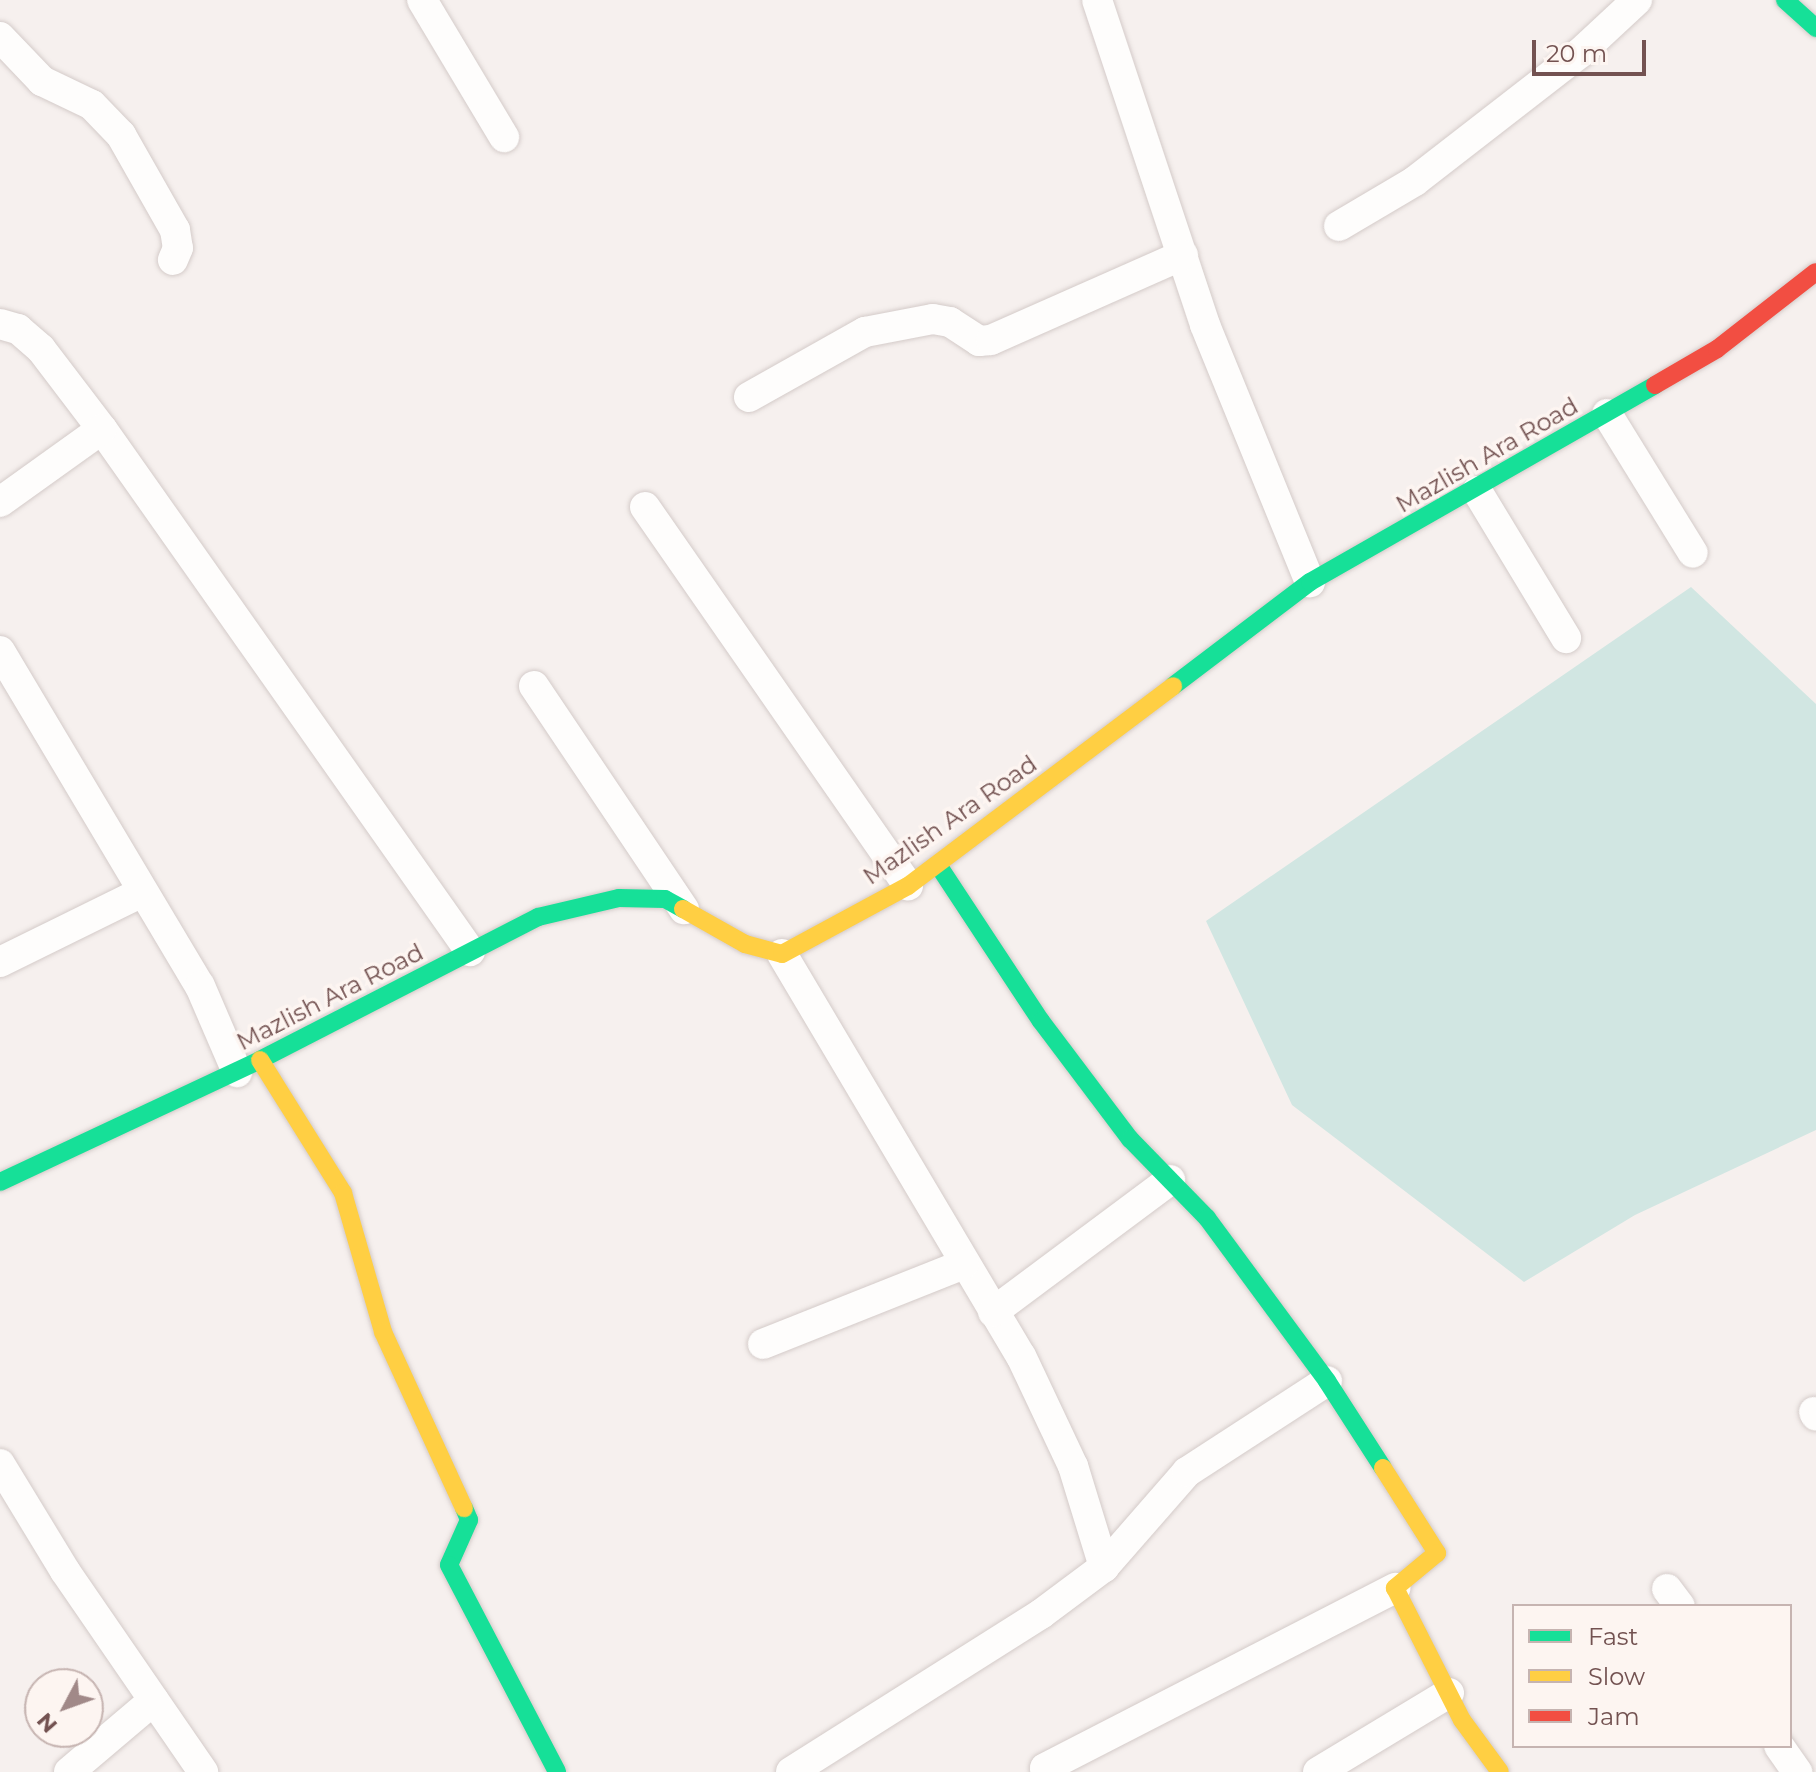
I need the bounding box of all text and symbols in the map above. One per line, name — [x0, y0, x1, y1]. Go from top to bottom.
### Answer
scale bar — [1536, 24, 1650, 74]
text: 20 m — [1546, 39, 1607, 68]
street label: Mazlish Ara Road — [1391, 391, 1583, 519]
street label: Mazlish Ara Road — [858, 749, 1042, 891]
street label: Mazlish Ara Road — [232, 938, 428, 1056]
legend — [1512, 1604, 1792, 1748]
text: Fast — [1588, 1622, 1638, 1651]
text: Slow — [1588, 1662, 1645, 1691]
north arrow — [24, 1668, 104, 1748]
text: Jam — [1588, 1702, 1640, 1731]
text: N — [31, 1707, 63, 1738]

